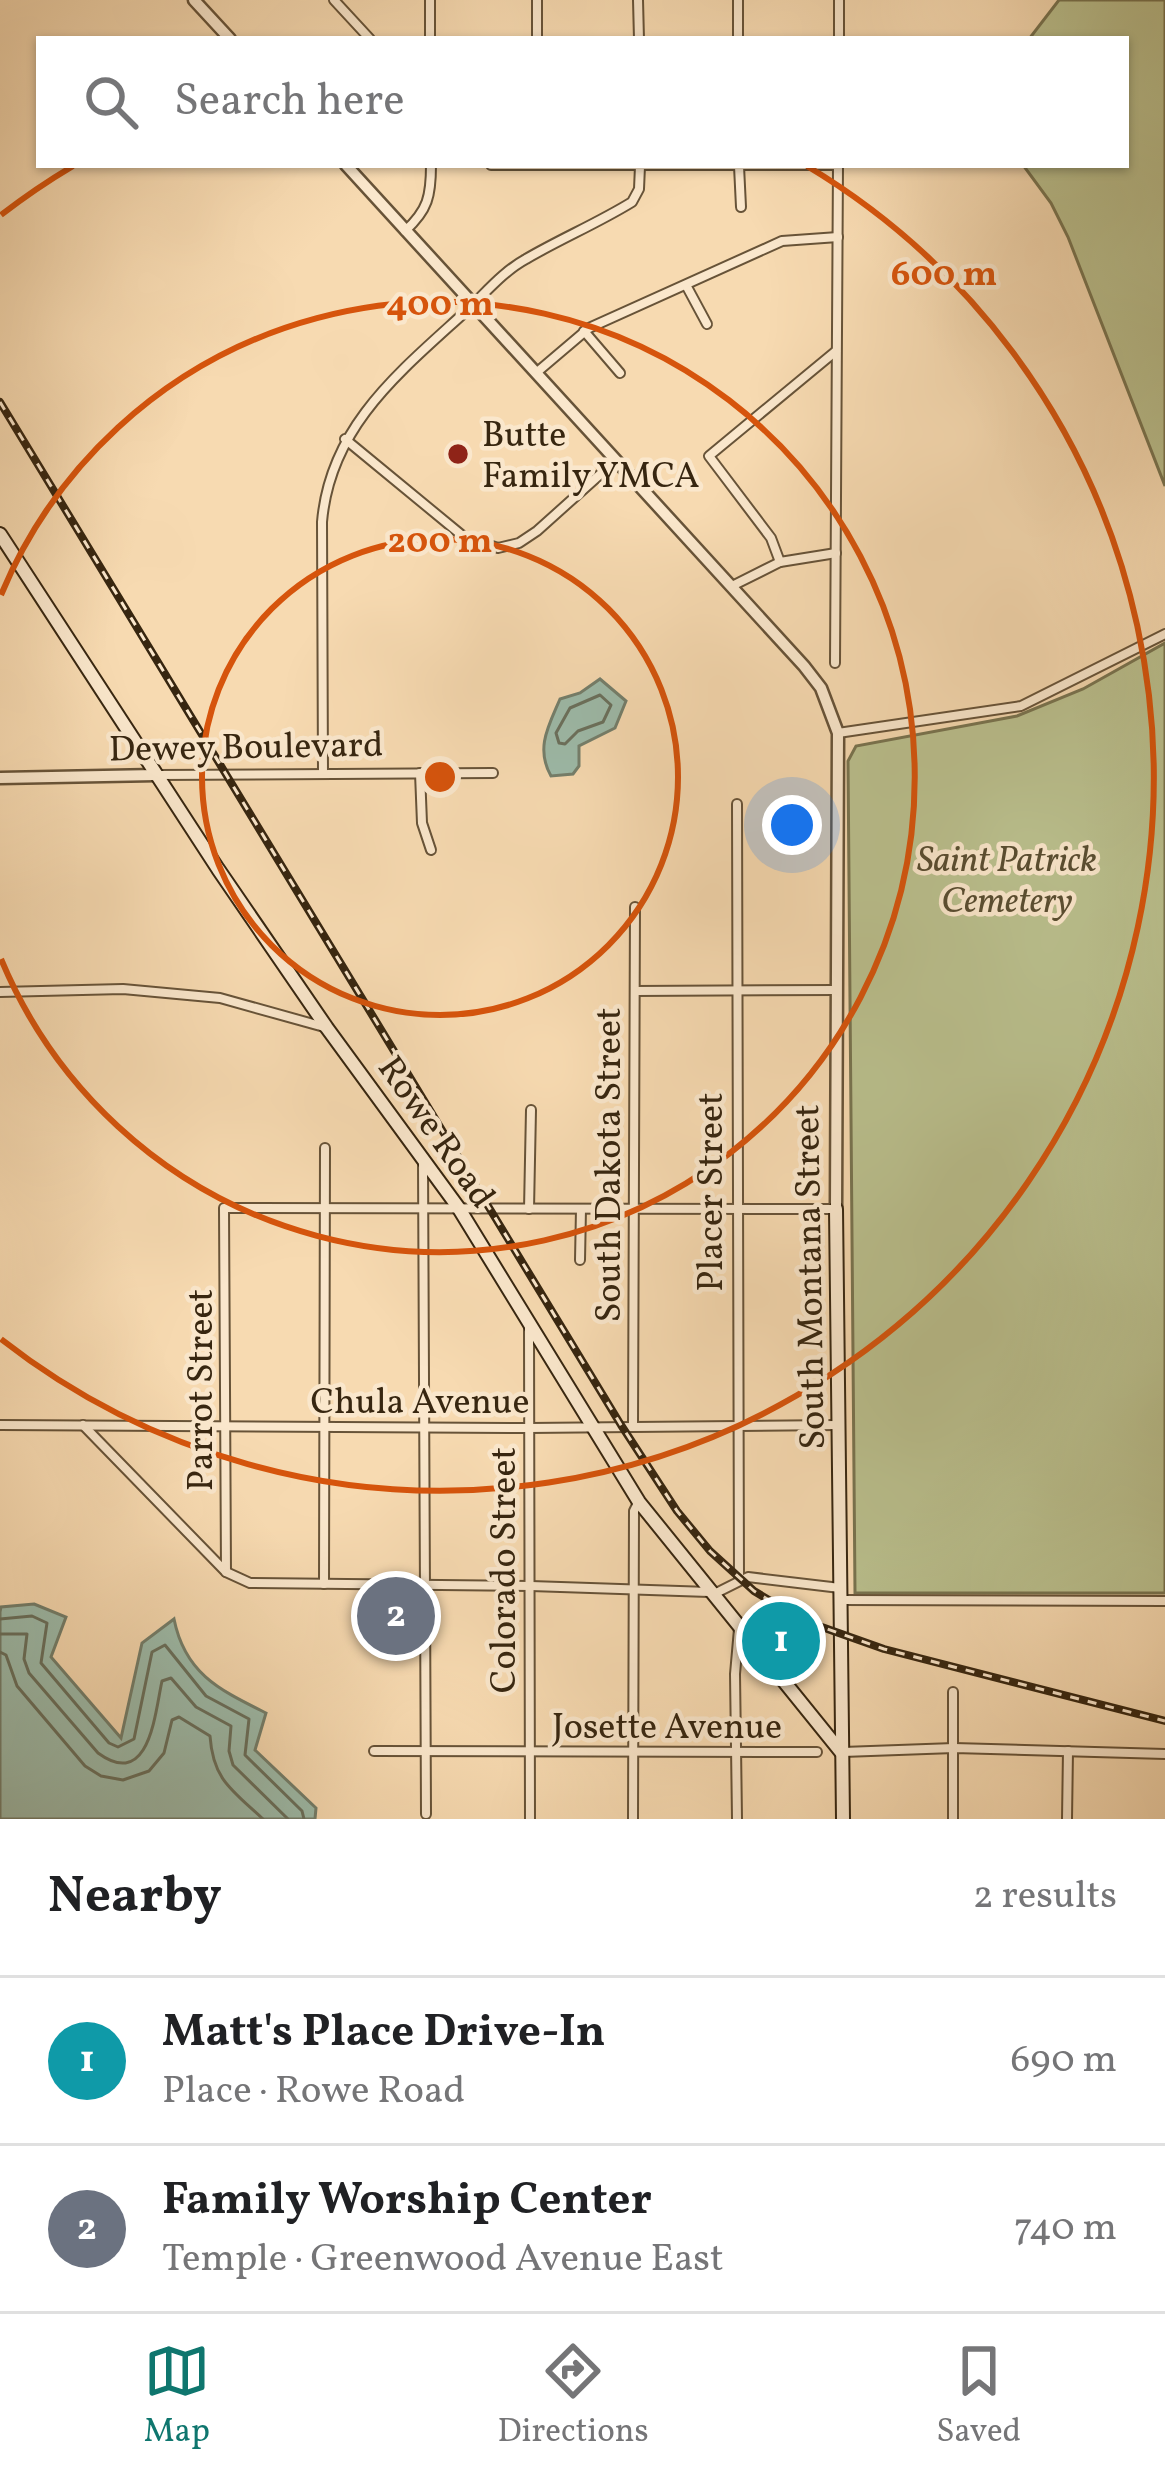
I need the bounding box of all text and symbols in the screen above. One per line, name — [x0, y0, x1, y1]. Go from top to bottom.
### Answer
search box — [36, 36, 1129, 168]
icon: search — [78, 69, 144, 135]
text: Search here — [174, 71, 405, 134]
text: 600 m — [891, 251, 997, 301]
text: 400 m — [386, 281, 494, 331]
place label: Butte Family YMCA — [482, 412, 700, 503]
marker: Butte Family YMCA — [445, 441, 471, 467]
text: 200 m — [387, 518, 493, 568]
street label: Dewey Boulevard — [108, 722, 384, 776]
centre of rings — [419, 756, 461, 798]
your location — [762, 795, 822, 855]
park label: Saint Patrick Cemetery — [917, 837, 1097, 928]
street label: South Dakota Street — [586, 1007, 636, 1323]
street label: Rowe Road — [364, 1047, 506, 1220]
street label: Placer Street — [688, 1092, 738, 1292]
street label: South Montana Street — [784, 1104, 840, 1450]
street label: Parrot Street — [178, 1289, 228, 1491]
street label: Chula Avenue — [311, 1379, 529, 1429]
street label: Colorado Street — [481, 1447, 531, 1693]
pin: 2 — [357, 1571, 435, 1661]
pin: 1 — [742, 1596, 820, 1686]
street label: Josette Avenue — [552, 1704, 782, 1754]
text: Nearby — [48, 1862, 222, 1933]
text: 2 results — [973, 1870, 1117, 1924]
text: Matt's Place Drive-In — [162, 2002, 605, 2065]
text: 1 — [79, 2034, 95, 2088]
text: 690 m — [1010, 2034, 1117, 2088]
text: Place · Rowe Road — [162, 2065, 465, 2119]
text: Family Worship Center — [162, 2170, 652, 2233]
text: 2 — [77, 2202, 97, 2256]
text: 740 m — [1014, 2202, 1117, 2256]
text: Temple · Greenwood Avenue East — [162, 2233, 724, 2287]
tab: Map — [144, 2338, 210, 2456]
tab: Directions — [497, 2338, 649, 2456]
tab: Saved — [936, 2338, 1021, 2456]

